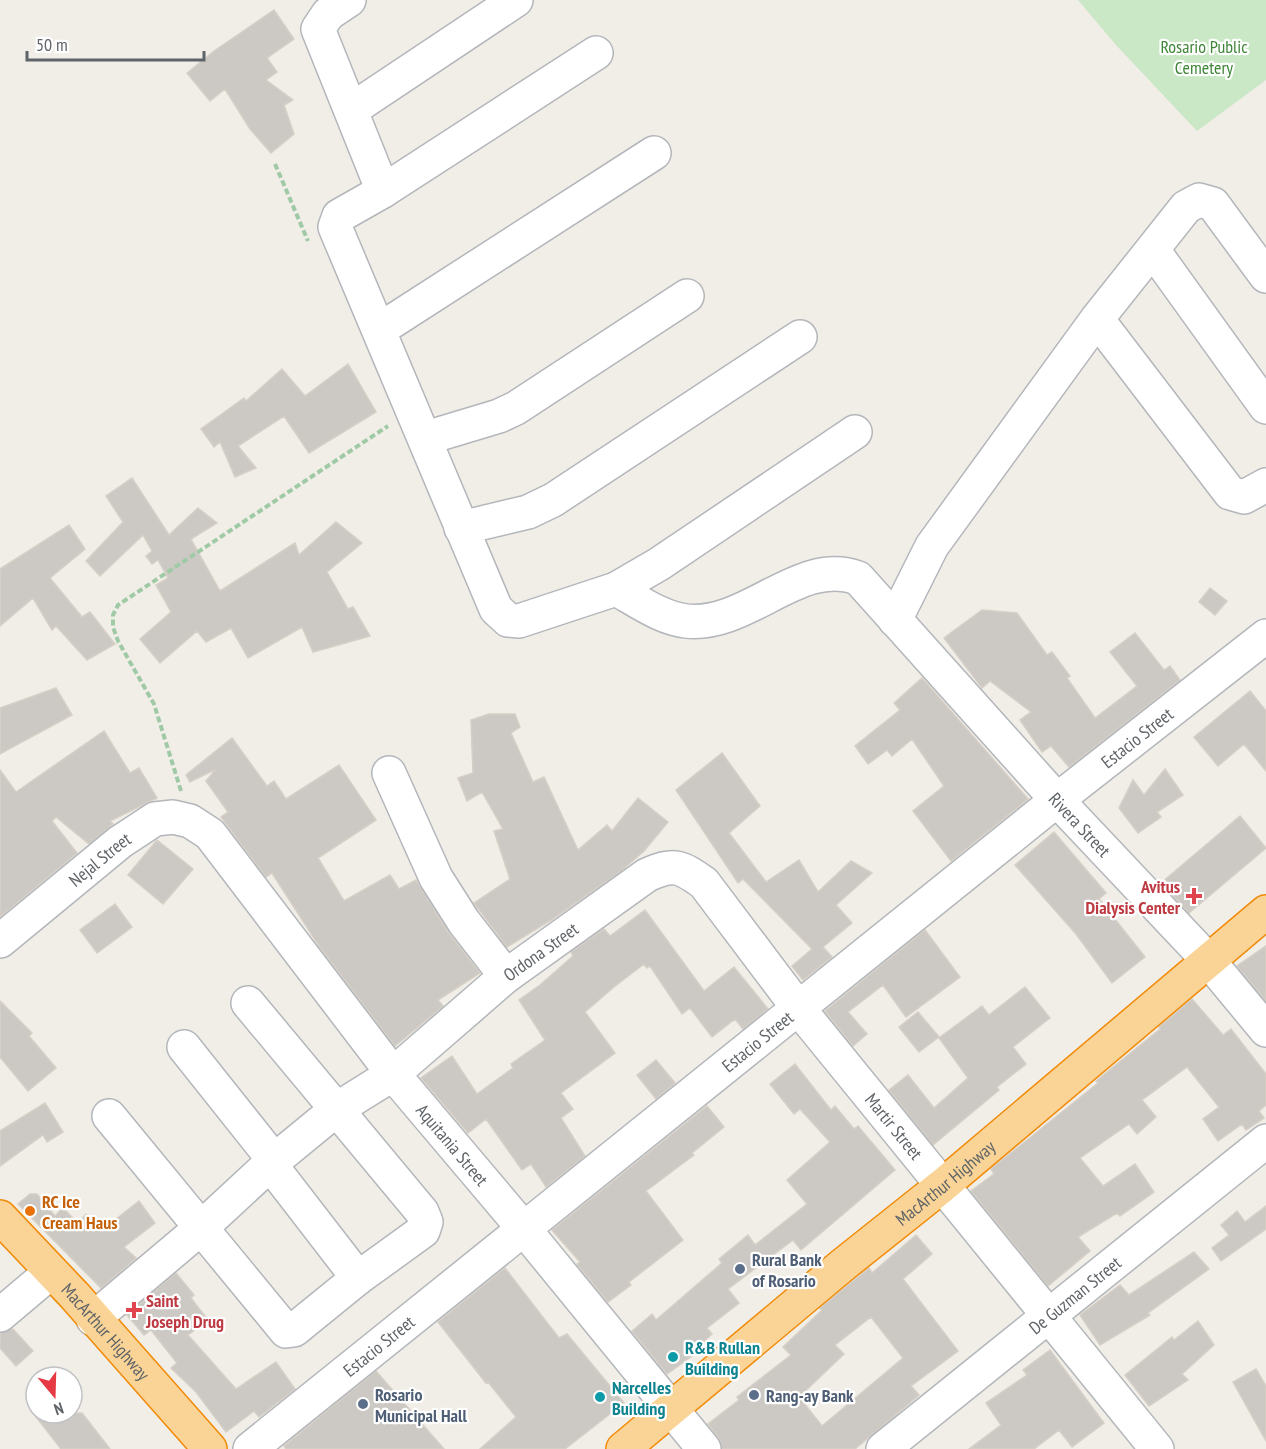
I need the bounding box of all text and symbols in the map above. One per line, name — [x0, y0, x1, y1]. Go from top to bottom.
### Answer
scale bar — [27, 24, 204, 62]
text: 50 m — [36, 33, 68, 56]
park label: Rosario Public Cemetery — [1160, 35, 1248, 79]
street label: Estacio Street — [1096, 702, 1177, 773]
street label: Rivera Street — [1044, 787, 1116, 862]
street label: Nejal Street — [64, 827, 135, 891]
place label: Avitus Dialysis Center — [1085, 875, 1181, 919]
marker: Avitus Dialysis Center — [1185, 887, 1203, 905]
street label: Ordona Street — [499, 917, 582, 986]
street label: Estacio Street — [717, 1005, 798, 1077]
street label: Martir Street — [860, 1088, 928, 1164]
street label: Aquitania Street — [411, 1099, 494, 1190]
street label: MacArthur Highway — [891, 1135, 1000, 1230]
place label: RC Ice Cream Haus — [42, 1190, 117, 1234]
marker: RC Ice Cream Haus — [23, 1204, 37, 1218]
place label: Rural Bank of Rosario — [752, 1248, 822, 1292]
street label: De Guzman Street — [1024, 1251, 1126, 1339]
marker: Rural Bank of Rosario — [733, 1262, 747, 1276]
street label: MacArthur Highway — [57, 1278, 155, 1385]
place label: Saint Joseph Drug — [145, 1289, 224, 1333]
marker: Saint Joseph Drug — [127, 1303, 141, 1317]
street label: Estacio Street — [338, 1310, 419, 1381]
place label: R&B Rullan Building — [685, 1336, 760, 1380]
marker: R&B Rullan Building — [666, 1350, 680, 1364]
north arrow — [24, 1365, 84, 1425]
place label: Narcelles Building — [612, 1376, 671, 1420]
place label: Rosario Municipal Hall — [375, 1383, 467, 1427]
place label: Rang-ay Bank — [766, 1384, 854, 1407]
marker: Rang-ay Bank — [747, 1388, 761, 1402]
marker: Narcelles Building — [593, 1390, 607, 1404]
marker: Rosario Municipal Hall — [356, 1397, 370, 1411]
text: N — [52, 1398, 66, 1420]

